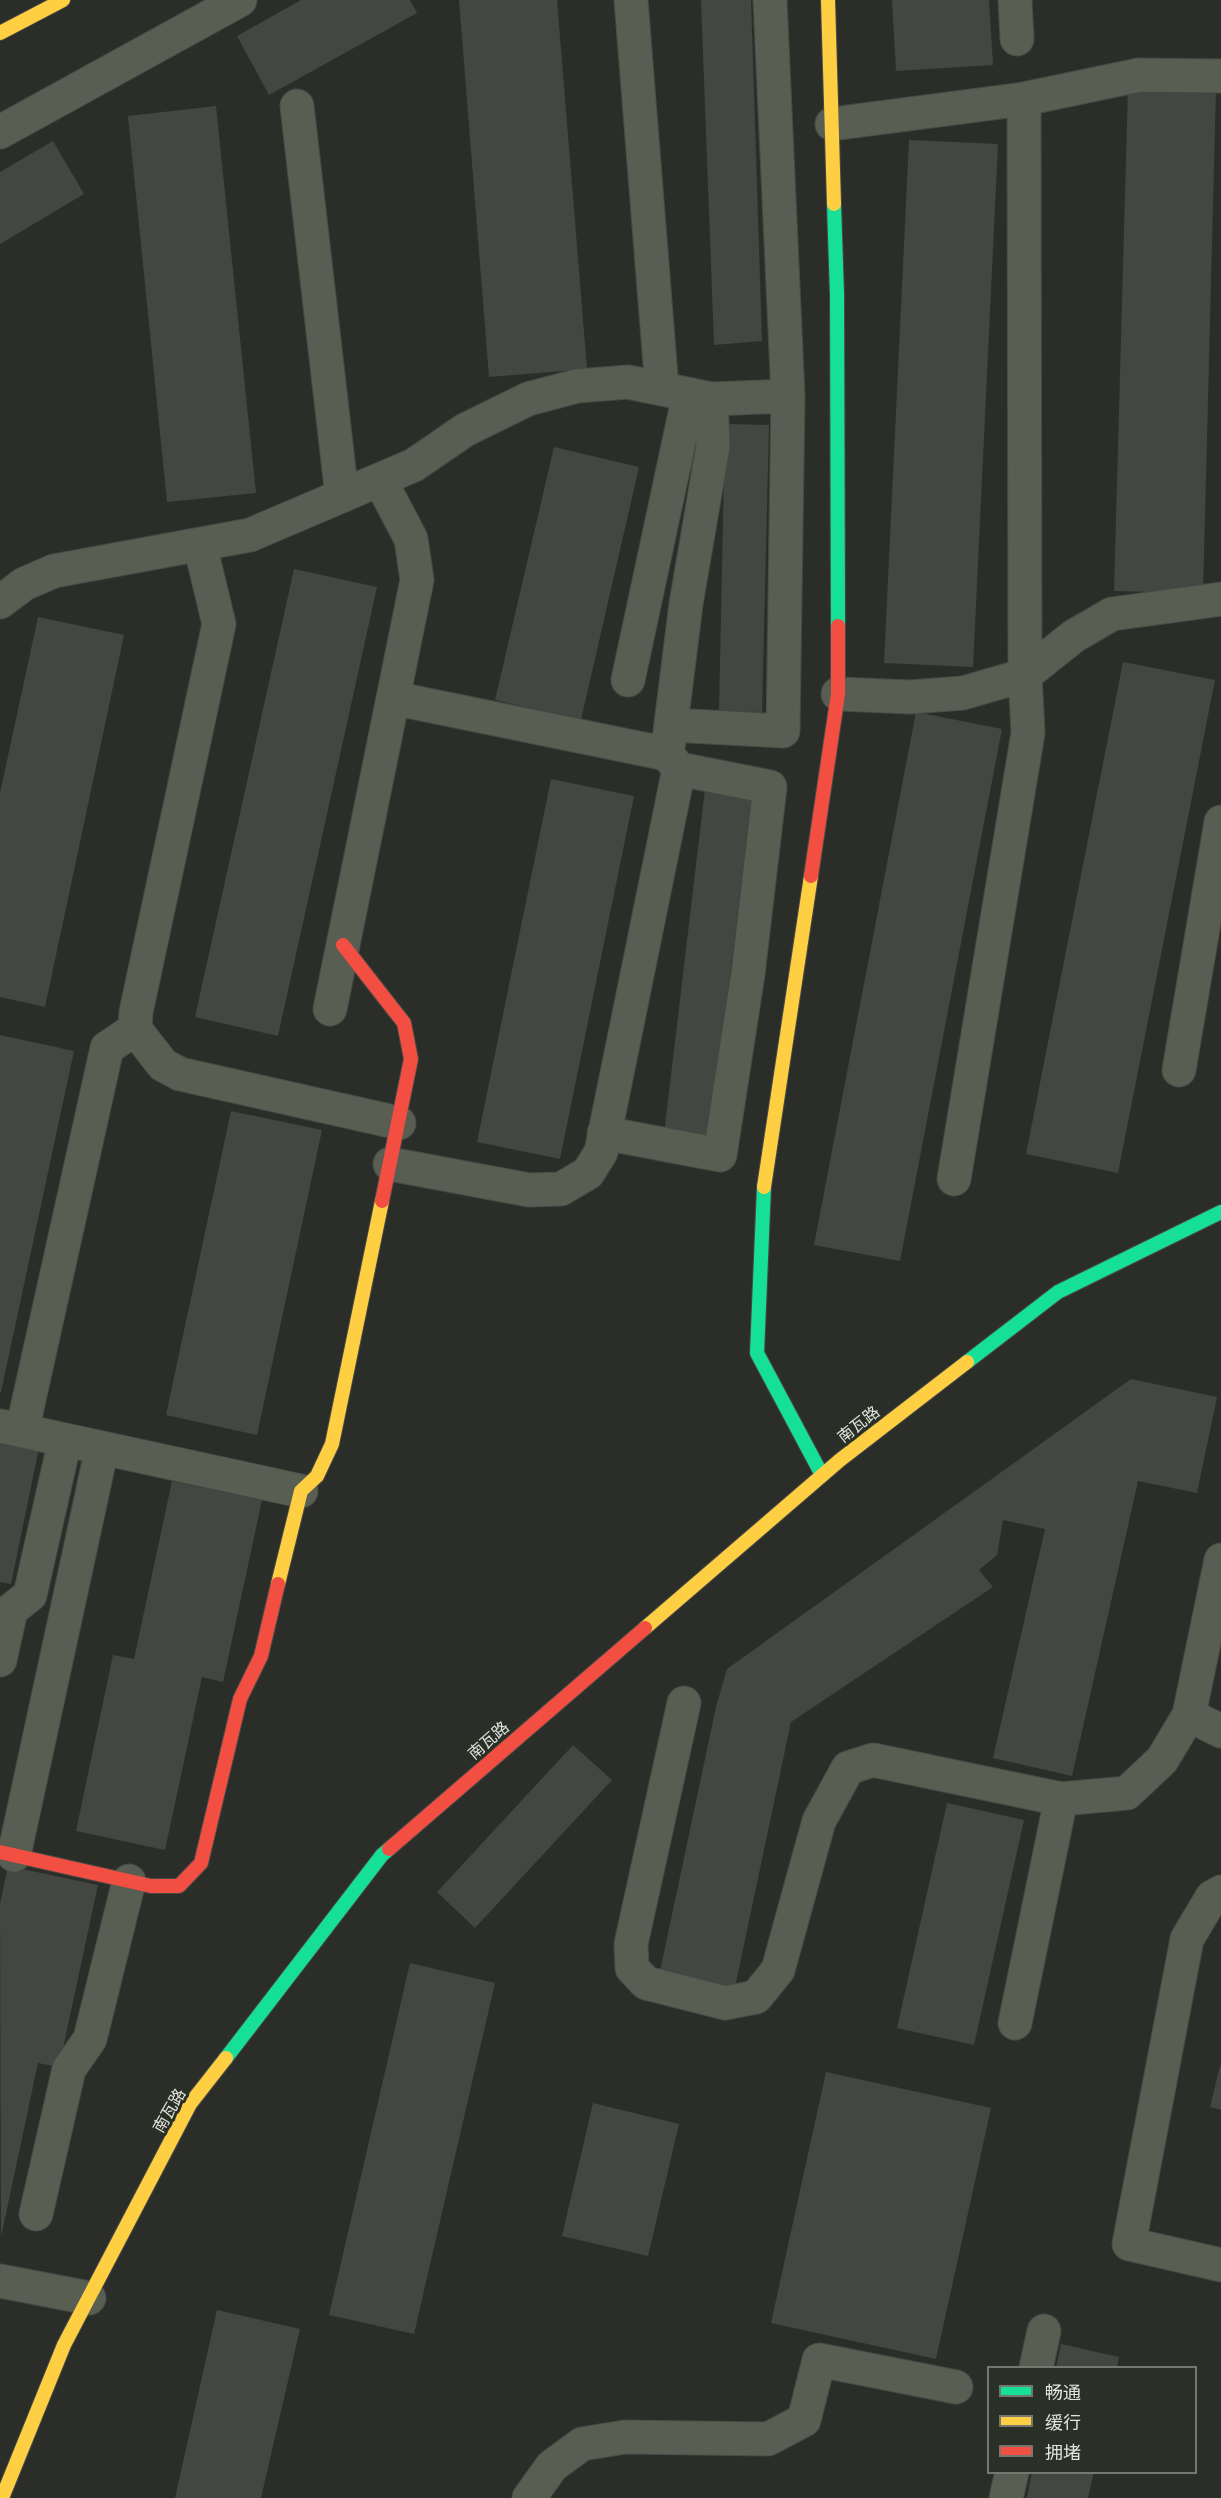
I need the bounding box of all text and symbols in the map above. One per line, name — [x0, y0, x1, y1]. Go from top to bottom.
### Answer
street label: 南瓦路 — [834, 1403, 884, 1447]
street label: 南瓦路 — [465, 1718, 513, 1764]
street label: 南瓦路 — [150, 2085, 190, 2137]
legend — [987, 2366, 1197, 2474]
text: 畅通 — [1045, 2382, 1081, 2404]
text: 缓行 — [1045, 2412, 1081, 2434]
text: 拥堵 — [1045, 2442, 1081, 2464]

